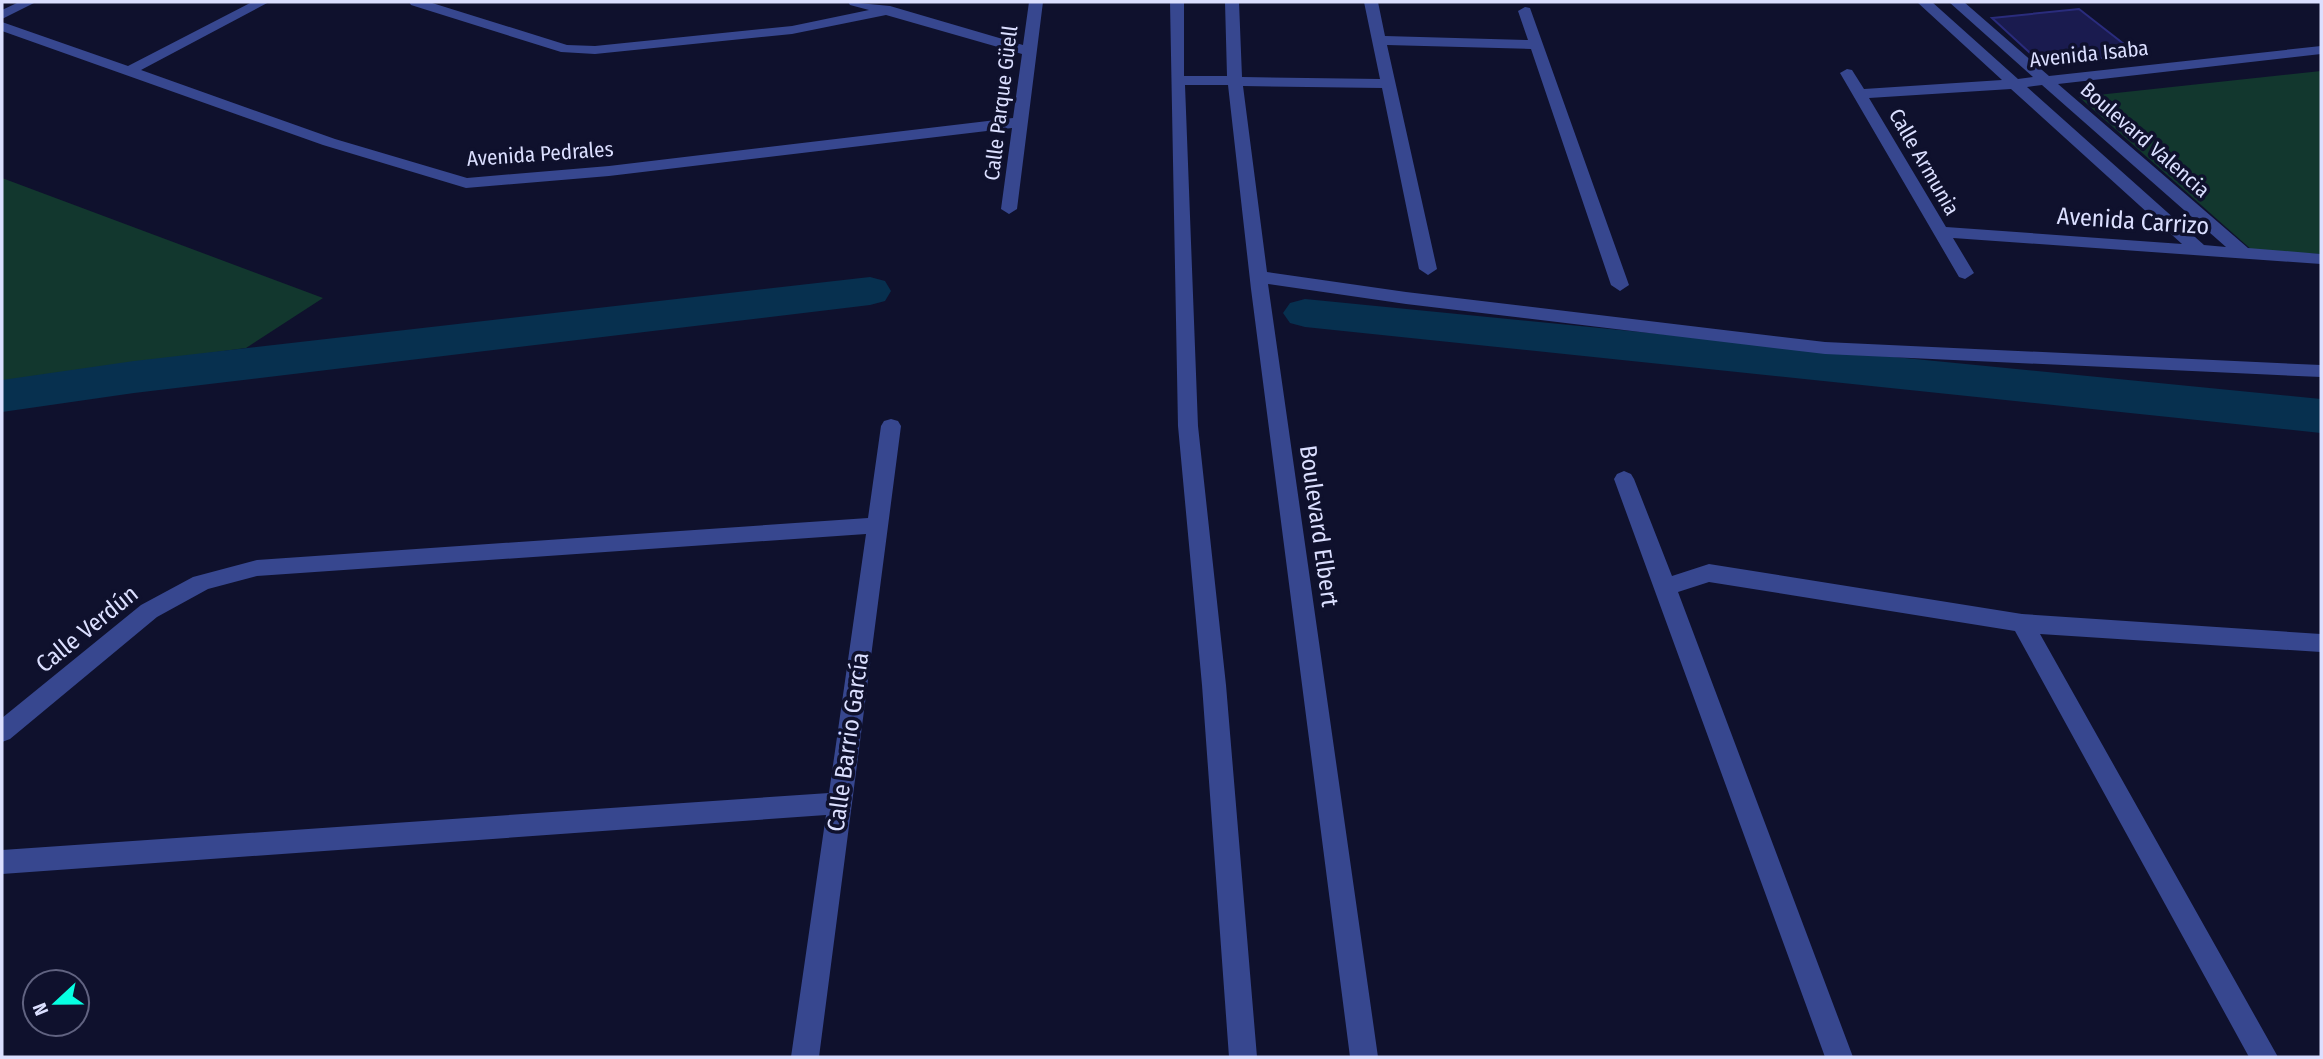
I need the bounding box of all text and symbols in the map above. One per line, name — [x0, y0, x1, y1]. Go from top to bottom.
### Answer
street label: Calle Parque Güell — [979, 24, 1023, 182]
street label: Avenida Isaba — [2028, 35, 2150, 73]
street label: Boulevard Valencia — [2075, 77, 2215, 203]
street label: Calle Armunia — [1883, 104, 1965, 220]
street label: Avenida Pedrales — [466, 136, 614, 172]
street label: Avenida Carrizo — [2056, 202, 2210, 240]
street label: Boulevard Elbert — [1294, 443, 1344, 609]
street label: Calle Verdún — [30, 579, 144, 679]
street label: Calle Barrio García — [822, 651, 874, 833]
north arrow — [21, 968, 91, 1038]
text: N — [28, 1000, 53, 1019]

